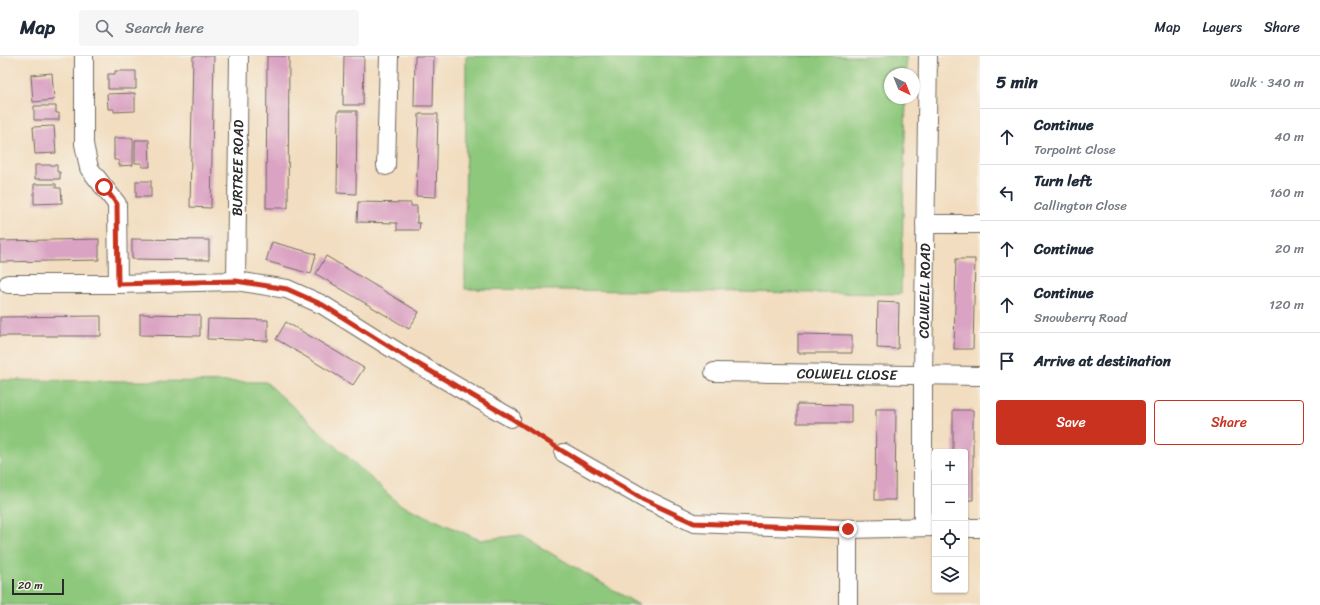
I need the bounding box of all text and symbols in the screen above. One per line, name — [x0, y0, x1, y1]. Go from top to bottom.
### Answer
search box — [79, 10, 359, 46]
text: Map — [20, 11, 55, 44]
text: Search here — [125, 15, 204, 41]
text: Map — [1155, 15, 1180, 40]
text: Layers — [1202, 15, 1242, 40]
text: Share — [1264, 15, 1300, 40]
icon: search — [93, 17, 115, 39]
text: 5 min — [996, 67, 1038, 97]
north arrow — [884, 68, 920, 104]
text: Walk · 340 m — [1230, 71, 1304, 94]
text: Continue — [1034, 112, 1094, 138]
street label: BURTREE ROAD — [225, 119, 251, 216]
text: 40 m — [1274, 125, 1304, 148]
icon: ahead — [996, 126, 1018, 148]
text: Torpoint Close — [1034, 138, 1116, 161]
text: Turn left — [1034, 168, 1092, 194]
route start — [95, 178, 113, 196]
text: 160 m — [1269, 181, 1304, 204]
icon: left — [996, 182, 1018, 204]
text: Callington Close — [1034, 194, 1127, 217]
text: Continue — [1034, 236, 1094, 262]
text: 20 m — [1275, 237, 1304, 260]
icon: ahead — [996, 238, 1018, 260]
street label: COLWELL ROAD — [912, 243, 938, 339]
text: Continue — [1034, 280, 1094, 306]
text: 120 m — [1269, 293, 1304, 316]
icon: ahead — [996, 294, 1018, 316]
text: Snowberry Road — [1034, 306, 1127, 329]
text: Arrive at destination — [1034, 348, 1171, 374]
icon: arrive — [996, 350, 1018, 372]
street label: COLWELL CLOSE — [797, 361, 899, 388]
button: Save — [996, 400, 1146, 445]
button: Share — [1154, 400, 1304, 445]
map controls — [932, 449, 968, 593]
button: + — [932, 449, 968, 485]
button: − — [932, 485, 968, 521]
route end — [839, 520, 857, 538]
button: locate — [932, 521, 968, 557]
button: layers — [932, 557, 968, 593]
text: 20 m — [18, 576, 43, 595]
scale bar — [12, 577, 64, 596]

